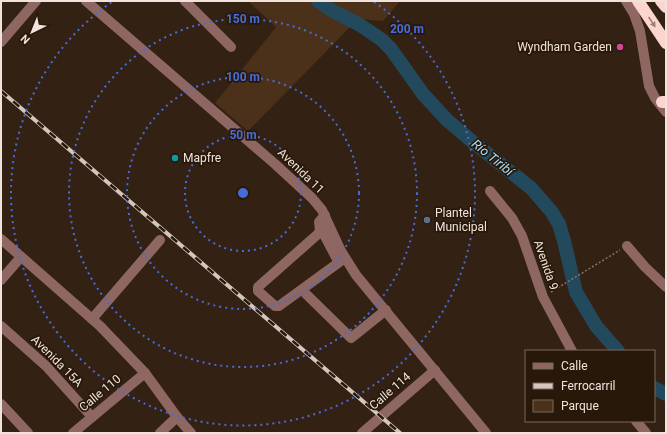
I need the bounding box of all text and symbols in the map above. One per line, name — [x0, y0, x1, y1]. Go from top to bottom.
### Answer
north arrow — [12, 12, 52, 52]
text: 150 m — [226, 12, 260, 26]
one-way arrow — [648, 17, 656, 27]
text: 200 m — [390, 22, 424, 36]
text: N — [18, 31, 33, 46]
place label: Wyndham Garden — [517, 40, 612, 54]
marker: Wyndham Garden — [615, 42, 625, 52]
text: 100 m — [226, 70, 260, 84]
text: 50 m — [229, 128, 257, 142]
water label: Río Tiribí — [469, 136, 518, 180]
street label: Avenida 11 — [275, 145, 327, 197]
place label: Mapfre — [183, 151, 221, 165]
marker: Mapfre — [170, 153, 180, 163]
centre of rings — [236, 186, 250, 200]
place label: Plantel Municipal — [435, 206, 487, 234]
marker: Plantel Municipal — [422, 215, 432, 225]
street label: Avenida 9 — [531, 238, 561, 292]
street label: Avenida 15A — [28, 332, 86, 390]
legend — [525, 350, 655, 422]
text: Calle — [561, 359, 588, 373]
street label: Calle 114 — [367, 369, 414, 413]
street label: Calle 110 — [76, 371, 124, 414]
text: Ferrocarril — [561, 379, 616, 393]
text: Parque — [561, 399, 599, 413]

